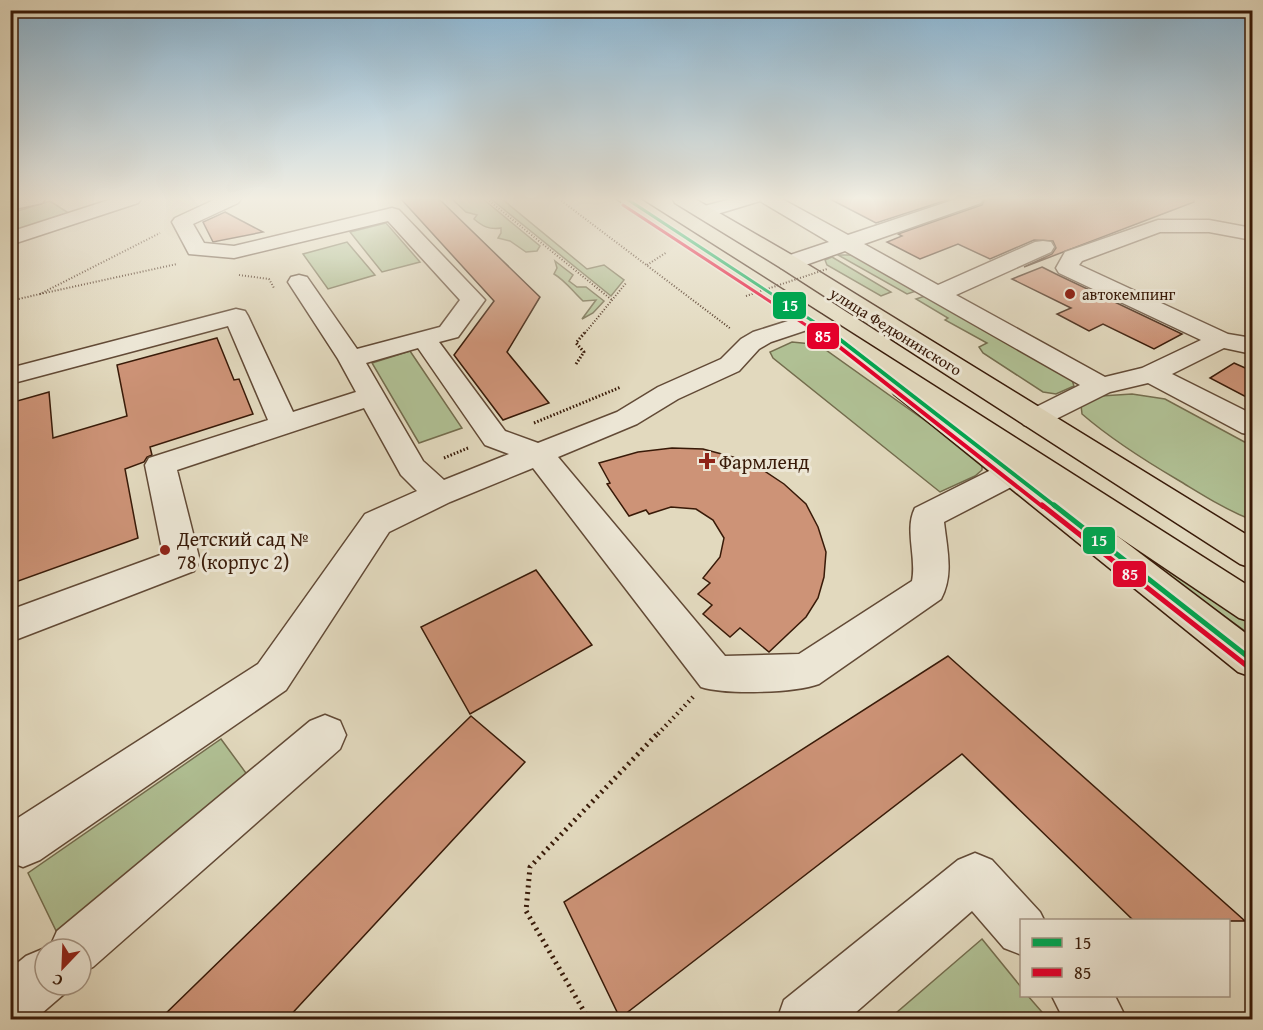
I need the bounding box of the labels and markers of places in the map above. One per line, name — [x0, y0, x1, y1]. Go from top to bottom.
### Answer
place label: автокемпинг — [1082, 282, 1175, 306]
marker: автокемпинг — [1063, 287, 1077, 301]
place label: Фармленд — [719, 447, 810, 476]
marker: Фармленд — [700, 454, 714, 468]
place label: Детский сад № 78 (корпус 2) — [176, 524, 309, 576]
marker: Детский сад № 78 (корпус 2) — [158, 543, 172, 557]

